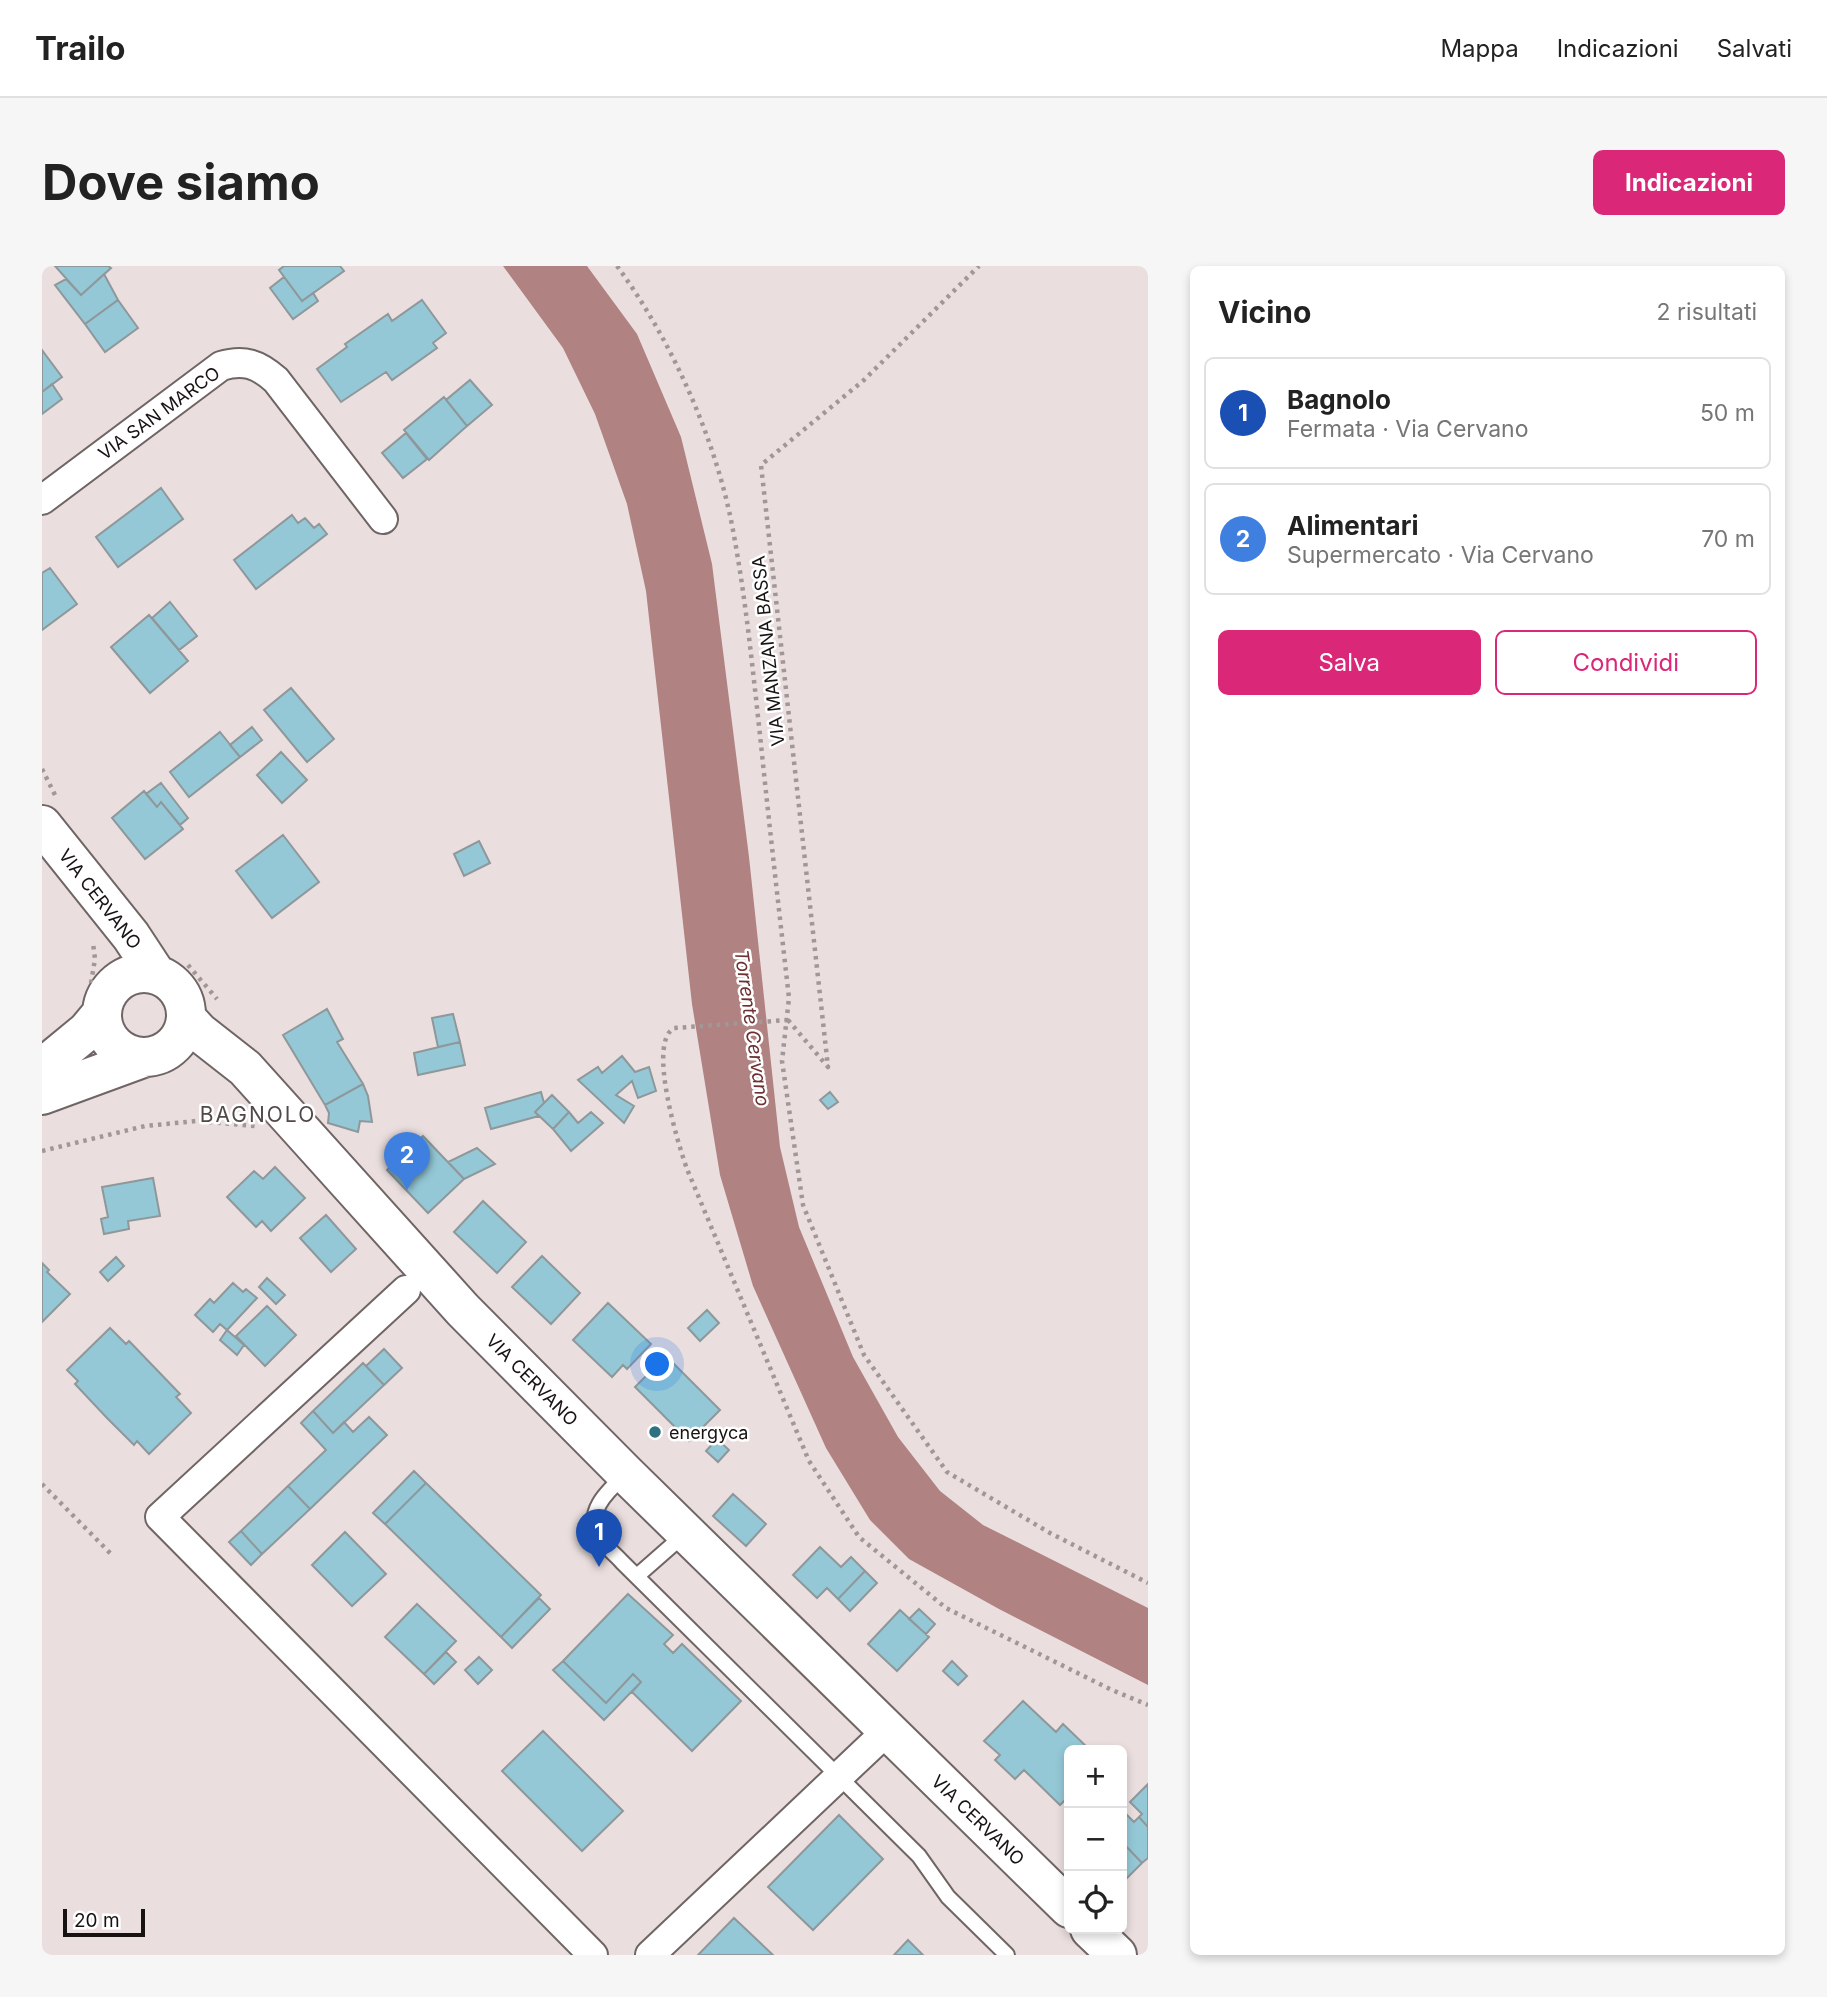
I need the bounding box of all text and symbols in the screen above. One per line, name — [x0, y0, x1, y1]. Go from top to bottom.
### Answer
text: Trailo — [35, 28, 125, 68]
text: Mappa — [1440, 34, 1519, 63]
text: Indicazioni — [1557, 34, 1679, 63]
text: Salvati — [1717, 34, 1792, 63]
button: Indicazioni — [1593, 150, 1785, 215]
text: Dove siamo — [42, 153, 320, 212]
text: Vicino — [1218, 294, 1311, 330]
text: 2 risultati — [1657, 298, 1757, 326]
street label: VIA SAN MARCO — [94, 362, 224, 464]
text: Bagnolo — [1287, 384, 1391, 415]
text: 1 — [1238, 399, 1248, 427]
text: 50 m — [1700, 399, 1755, 427]
text: Fermata · Via Cervano — [1287, 415, 1528, 443]
text: Alimentari — [1287, 510, 1418, 541]
text: 2 — [1236, 525, 1250, 553]
text: 70 m — [1701, 525, 1755, 553]
text: Supermercato · Via Cervano — [1287, 541, 1594, 569]
street label: VIA MANZANA BASSA — [748, 555, 788, 747]
button: Salva — [1218, 630, 1481, 695]
button: Condividi — [1495, 630, 1757, 695]
street label: VIA CERVANO — [55, 845, 145, 953]
water label: Torrente Cervano — [730, 948, 774, 1108]
district label: BAGNOLO — [200, 1102, 316, 1127]
pin: 2 — [384, 1132, 430, 1190]
street label: VIA CERVANO — [482, 1330, 582, 1430]
your location — [640, 1347, 674, 1381]
place label: energyca — [669, 1422, 748, 1443]
marker: energyca — [647, 1424, 663, 1440]
pin: 1 — [576, 1509, 622, 1567]
map controls — [1064, 1745, 1127, 1934]
button: + — [1064, 1745, 1127, 1808]
street label: VIA CERVANO — [927, 1770, 1029, 1870]
button: − — [1064, 1808, 1127, 1871]
button: locate — [1064, 1871, 1127, 1934]
scale bar — [63, 1906, 145, 1938]
text: 20 m — [74, 1909, 120, 1932]

